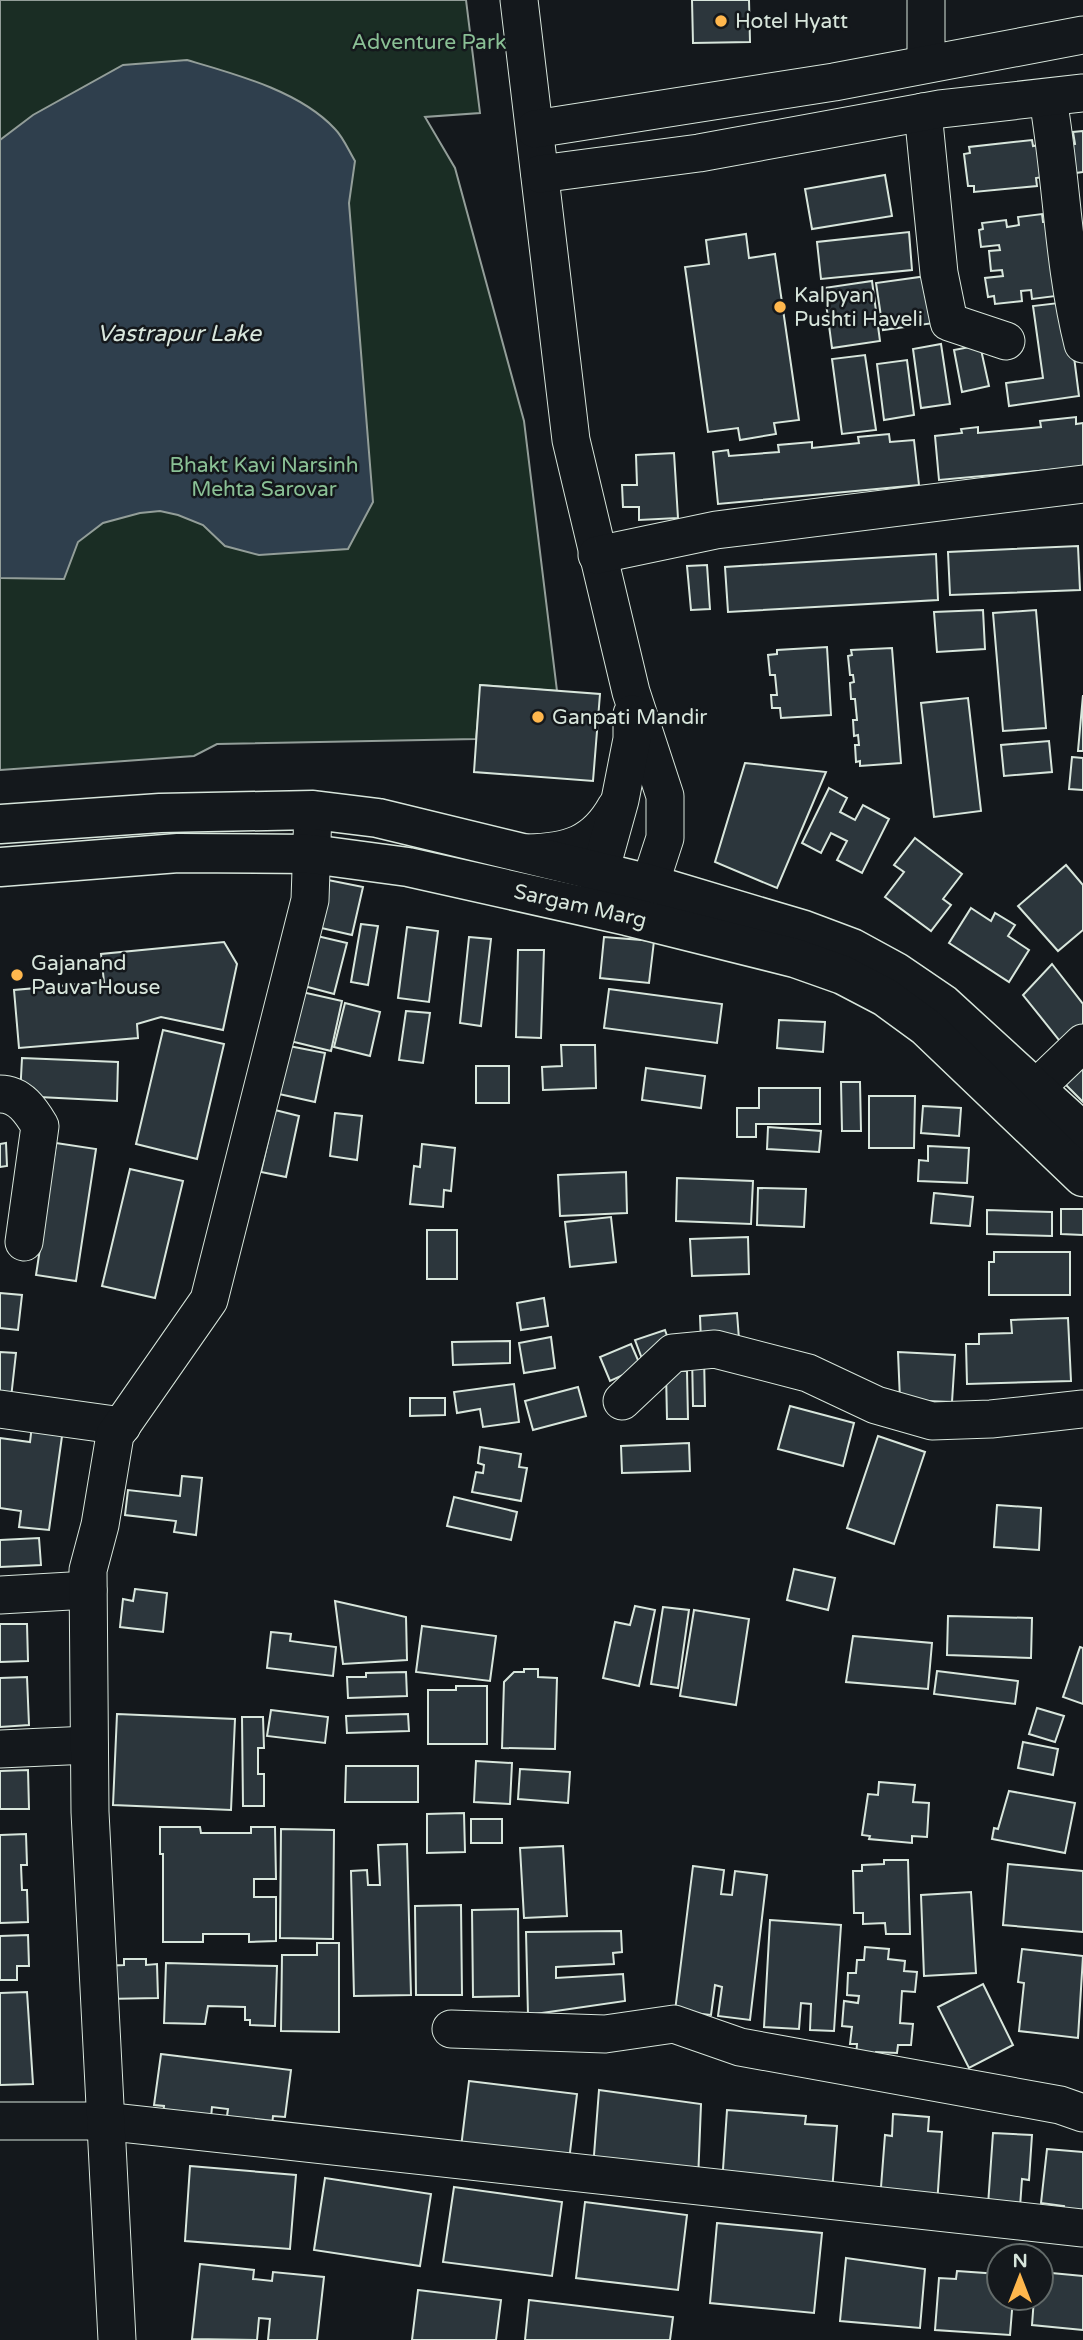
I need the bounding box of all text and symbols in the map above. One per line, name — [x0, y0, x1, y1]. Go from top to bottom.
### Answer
place label: Hotel Hyatt — [735, 9, 848, 34]
marker: Hotel Hyatt — [713, 13, 729, 29]
park label: Adventure Park — [352, 30, 506, 55]
place label: Kalpyan Pushti Haveli — [794, 283, 923, 332]
marker: Kalpyan Pushti Haveli — [772, 299, 788, 315]
water label: Vastrapur Lake — [97, 320, 263, 348]
park label: Bhakt Kavi Narsinh Mehta Sarovar — [169, 453, 359, 502]
place label: Ganpati Mandir — [552, 705, 707, 730]
marker: Ganpati Mandir — [530, 709, 546, 725]
street label: Sargam Marg — [511, 879, 649, 933]
place label: Gajanand Pauva House — [31, 951, 161, 1000]
marker: Gajanand Pauva House — [9, 967, 25, 983]
north arrow — [985, 2242, 1055, 2312]
text: N — [1012, 2250, 1028, 2272]

